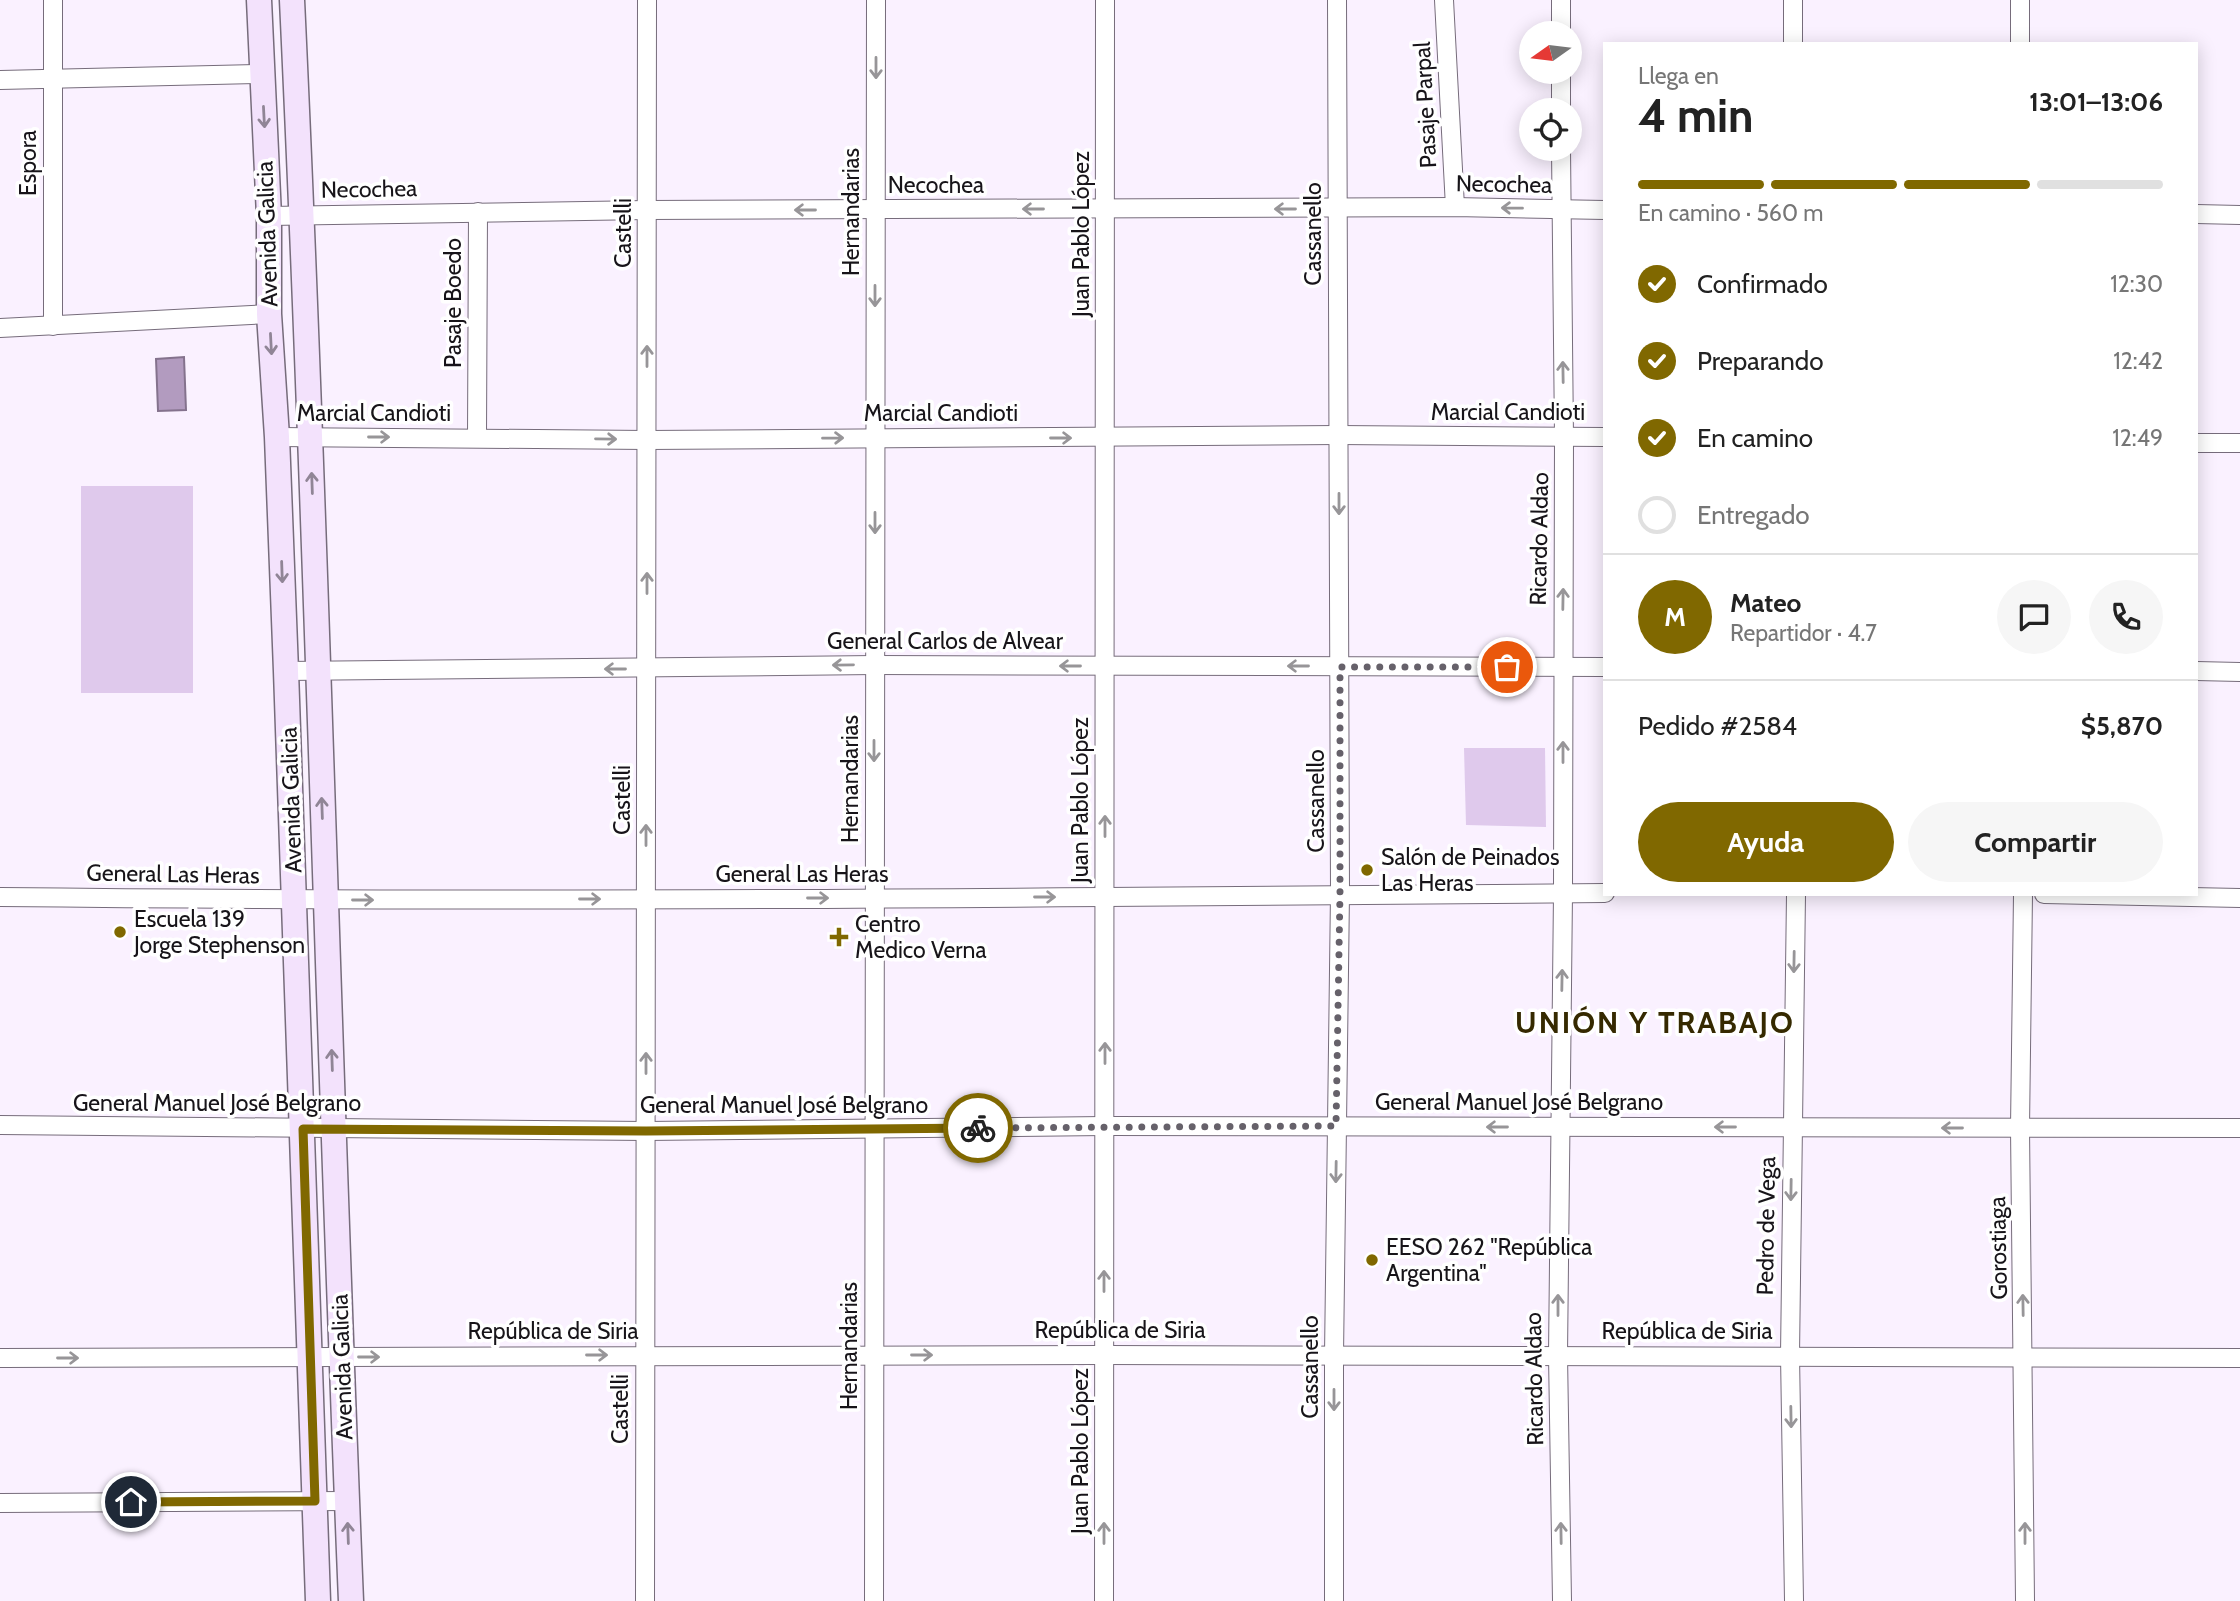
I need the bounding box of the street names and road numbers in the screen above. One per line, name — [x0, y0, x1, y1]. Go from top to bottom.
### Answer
street label: Pasaje Parpal — [1408, 40, 1442, 169]
street label: Espora — [14, 130, 42, 196]
street label: Hernandarias — [837, 148, 865, 276]
street label: Juan Pablo López — [1067, 151, 1095, 318]
street label: Avenida Galicia — [250, 160, 284, 308]
street label: Necochea — [1456, 169, 1552, 199]
street label: Necochea — [888, 171, 984, 199]
street label: Necochea — [321, 174, 417, 204]
street label: Cassanello — [1299, 182, 1327, 286]
street label: Castelli — [609, 198, 637, 268]
street label: Pasaje Boedo — [439, 238, 467, 368]
street label: Marcial Candioti — [1431, 398, 1585, 426]
street label: Marcial Candioti — [297, 399, 451, 427]
street label: Marcial Candioti — [864, 399, 1018, 427]
street label: Ricardo Aldao — [1524, 472, 1554, 606]
street label: General Carlos de Alvear — [827, 627, 1064, 655]
street label: Hernandarias — [836, 715, 864, 843]
street label: Juan Pablo López — [1066, 717, 1094, 884]
street label: Avenida Galicia — [274, 726, 308, 874]
street label: Cassanello — [1302, 749, 1330, 853]
street label: Castelli — [608, 765, 636, 835]
street label: General Las Heras — [86, 858, 260, 890]
street label: General Las Heras — [715, 860, 889, 888]
street label: General Manuel José Belgrano — [1375, 1088, 1663, 1116]
street label: General Manuel José Belgrano — [73, 1089, 361, 1117]
street label: General Manuel José Belgrano — [640, 1091, 928, 1119]
street label: Pedro de Vega — [1751, 1156, 1781, 1296]
street label: Gorostiaga — [1983, 1196, 2013, 1300]
street label: Hernandarias — [835, 1282, 863, 1410]
street label: Avenida Galicia — [325, 1293, 359, 1441]
street label: Ricardo Aldao — [1519, 1312, 1549, 1446]
street label: Cassanello — [1296, 1315, 1324, 1419]
street label: República de Siria — [1035, 1316, 1205, 1344]
street label: República de Siria — [468, 1317, 638, 1345]
street label: República de Siria — [1602, 1317, 1772, 1345]
street label: Juan Pablo López — [1066, 1368, 1094, 1535]
street label: Castelli — [606, 1374, 634, 1444]

